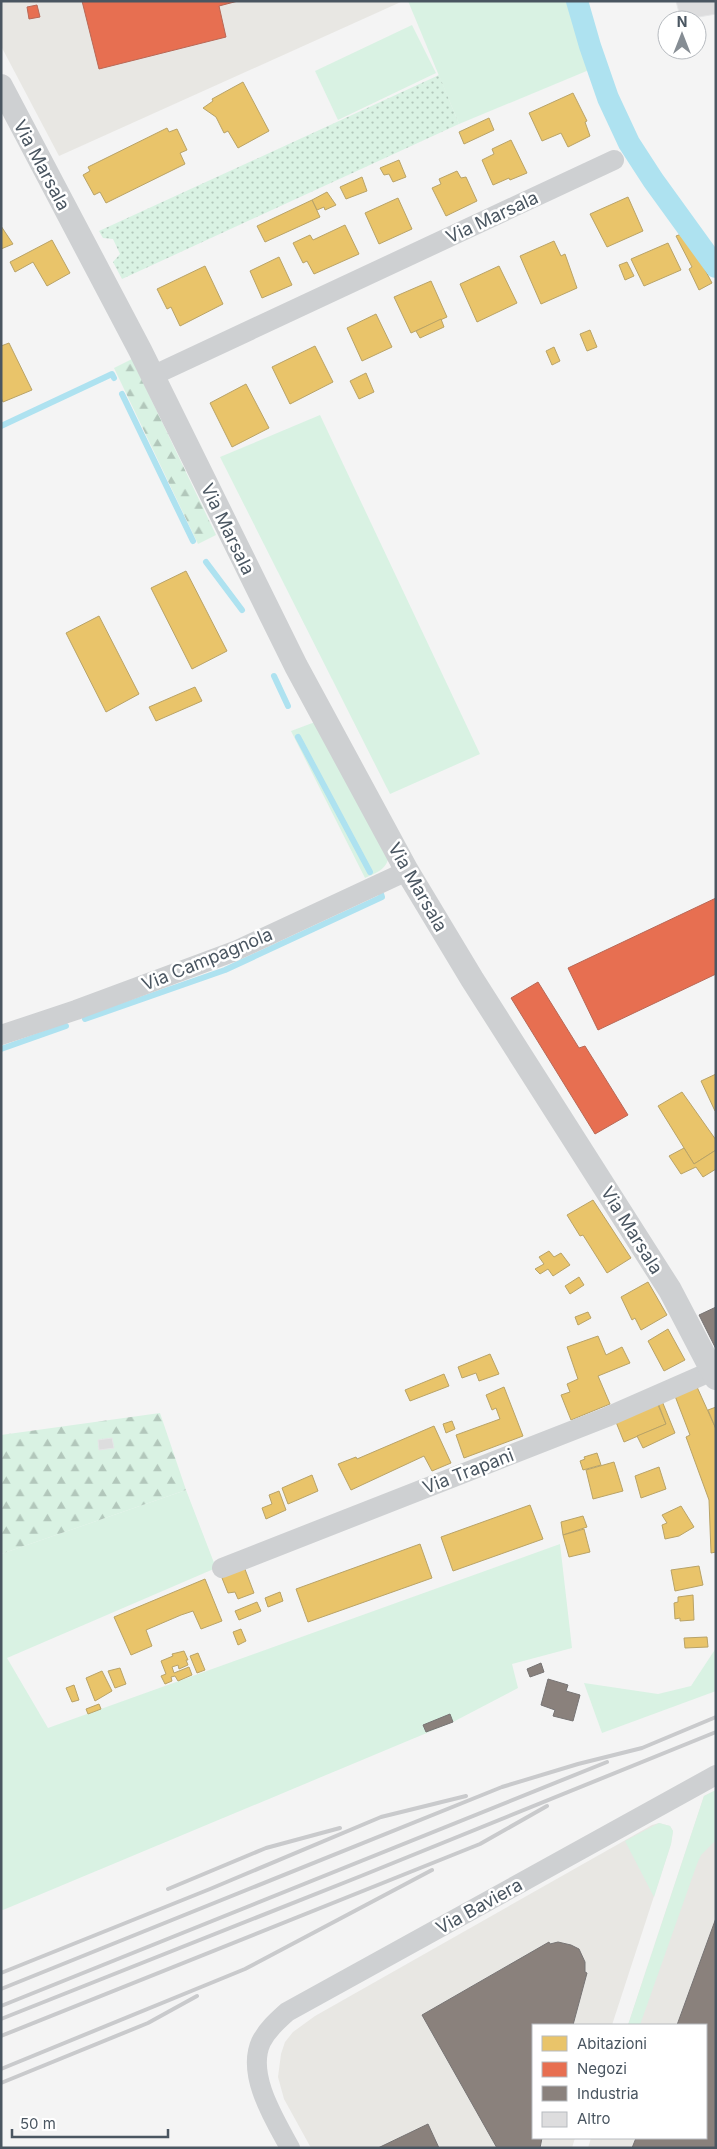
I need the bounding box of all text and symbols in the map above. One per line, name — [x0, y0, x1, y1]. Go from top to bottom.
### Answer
north arrow — [657, 10, 707, 60]
text: N — [677, 13, 687, 30]
street label: Via Marsala — [9, 116, 75, 214]
street label: Via Marsala — [443, 187, 541, 247]
street label: Via Marsala — [197, 480, 259, 578]
street label: Via Marsala — [384, 839, 452, 935]
street label: Via Campagnola — [139, 923, 275, 995]
street label: Via Marsala — [597, 1182, 667, 1278]
street label: Via Trapani — [420, 1444, 516, 1498]
street label: Via Baviera — [432, 1874, 526, 1938]
legend — [532, 2024, 707, 2139]
text: Abitazioni — [577, 2034, 647, 2053]
text: Negozi — [577, 2059, 627, 2078]
text: Industria — [577, 2084, 639, 2103]
scale bar — [12, 2106, 169, 2138]
text: Altro — [577, 2109, 611, 2128]
text: 50 m — [20, 2114, 56, 2133]

